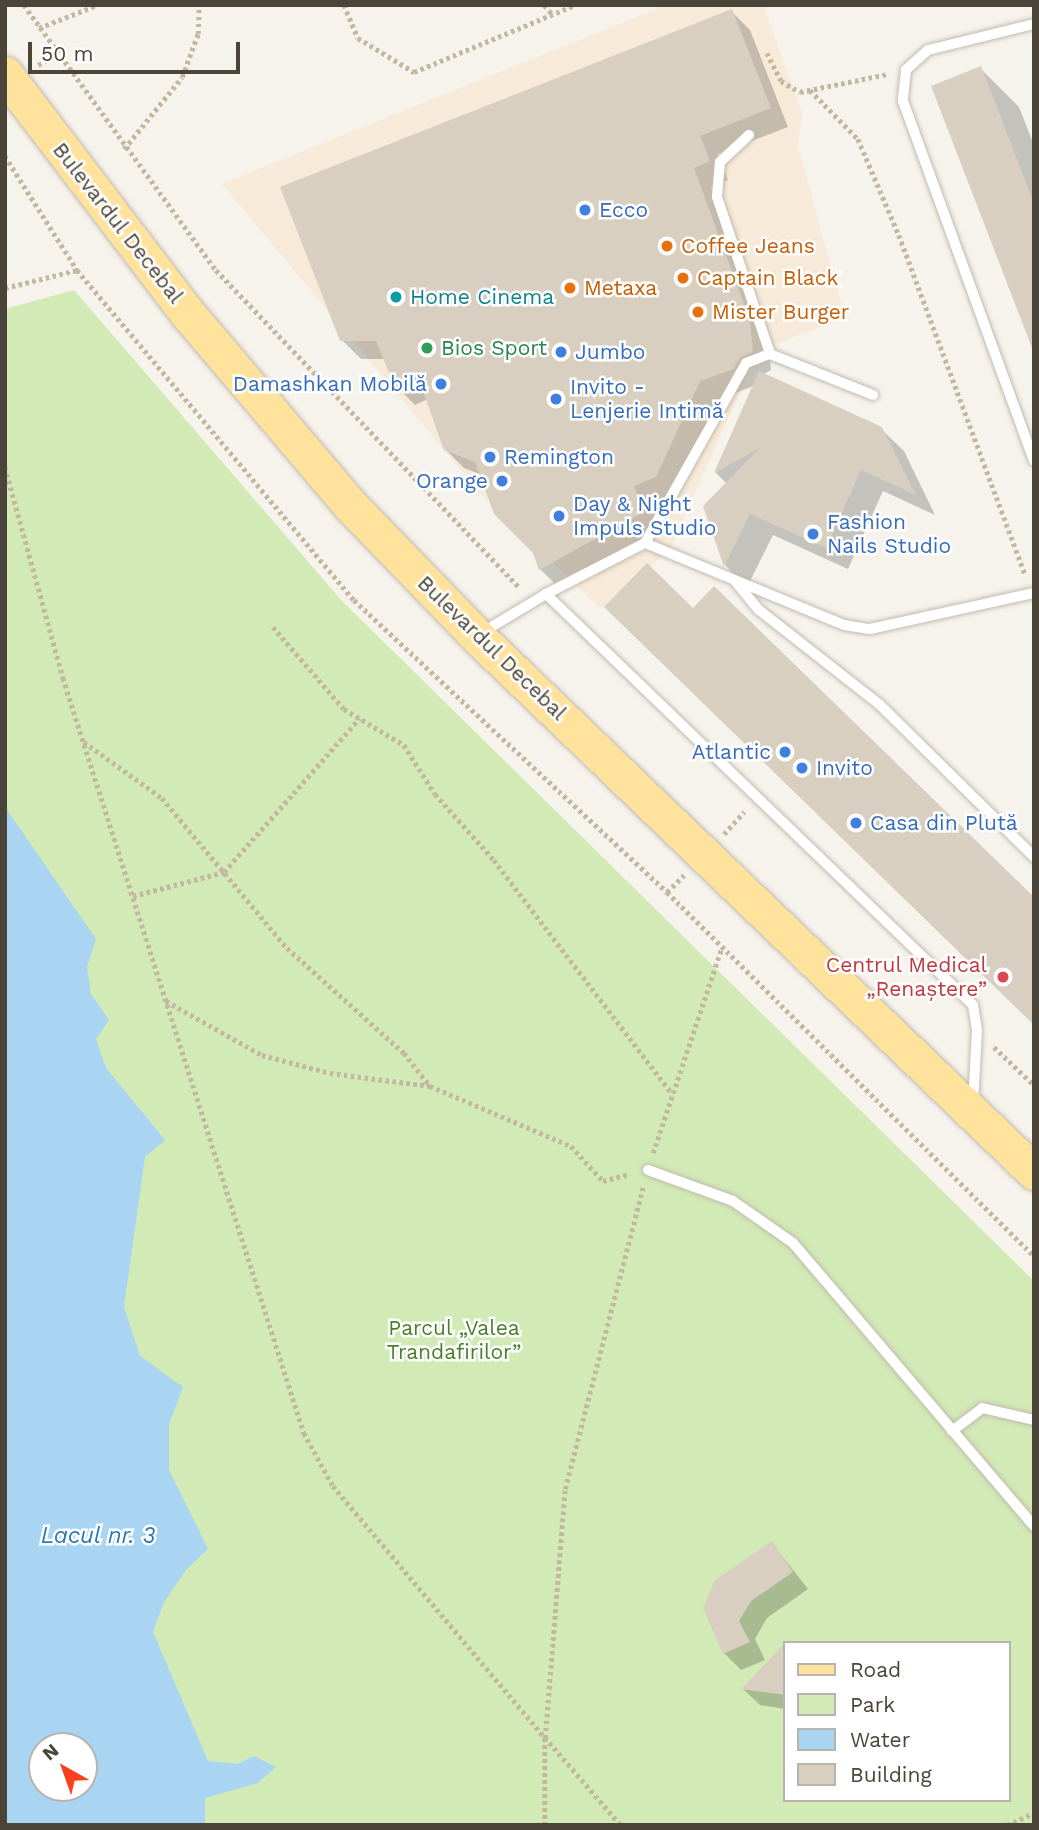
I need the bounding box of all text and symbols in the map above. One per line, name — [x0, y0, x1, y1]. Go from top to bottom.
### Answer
scale bar — [32, 28, 243, 72]
text: 50 m — [41, 41, 93, 66]
street label: Bulevardul Decebal — [47, 137, 189, 309]
place label: Ecco — [599, 197, 648, 223]
marker: Ecco — [577, 202, 593, 218]
place label: Coffee Jeans — [681, 233, 815, 259]
marker: Coffee Jeans — [659, 238, 675, 254]
place label: Captain Black — [697, 265, 838, 291]
marker: Captain Black — [675, 270, 691, 286]
place label: Metaxa — [584, 275, 657, 301]
marker: Metaxa — [562, 280, 578, 296]
place label: Home Cinema — [410, 284, 554, 310]
marker: Home Cinema — [388, 289, 404, 305]
place label: Mister Burger — [712, 299, 850, 325]
marker: Mister Burger — [690, 304, 706, 320]
place label: Bios Sport — [441, 335, 547, 361]
place label: Jumbo — [575, 339, 645, 365]
marker: Bios Sport — [419, 340, 435, 356]
marker: Jumbo — [553, 344, 569, 360]
place label: Damashkan Mobilă — [233, 371, 427, 397]
place label: Invito - Lenjerie Intimă — [570, 374, 724, 424]
marker: Damashkan Mobilă — [433, 376, 449, 392]
marker: Invito - Lenjerie Intimă — [548, 391, 564, 407]
place label: Remington — [504, 444, 614, 470]
marker: Remington — [482, 449, 498, 465]
place label: Orange — [416, 468, 488, 494]
marker: Orange — [494, 473, 510, 489]
place label: Day & Night Impuls Studio — [573, 491, 716, 541]
marker: Day & Night Impuls Studio — [551, 508, 567, 524]
place label: Fashion Nails Studio — [827, 509, 951, 559]
marker: Fashion Nails Studio — [805, 526, 821, 542]
street label: Bulevardul Decebal — [412, 570, 572, 726]
place label: Atlantic — [692, 739, 771, 765]
marker: Atlantic — [777, 744, 793, 760]
place label: Invito — [816, 755, 873, 781]
marker: Invito — [794, 760, 810, 776]
place label: Casa din Plută — [870, 810, 1018, 836]
marker: Casa din Plută — [848, 815, 864, 831]
place label: Centrul Medical „Renaștere” — [825, 952, 987, 1002]
marker: Centrul Medical „Renaștere” — [993, 967, 1013, 987]
park label: Parcul „Valea Trandafirilor” — [387, 1315, 521, 1365]
water label: Lacul nr. 3 — [40, 1522, 156, 1550]
legend — [783, 1641, 1011, 1802]
text: Road — [850, 1657, 901, 1682]
text: Park — [850, 1692, 895, 1717]
text: Water — [850, 1727, 910, 1752]
north arrow — [28, 1732, 98, 1802]
text: N — [38, 1739, 63, 1765]
text: Building — [850, 1762, 932, 1787]

